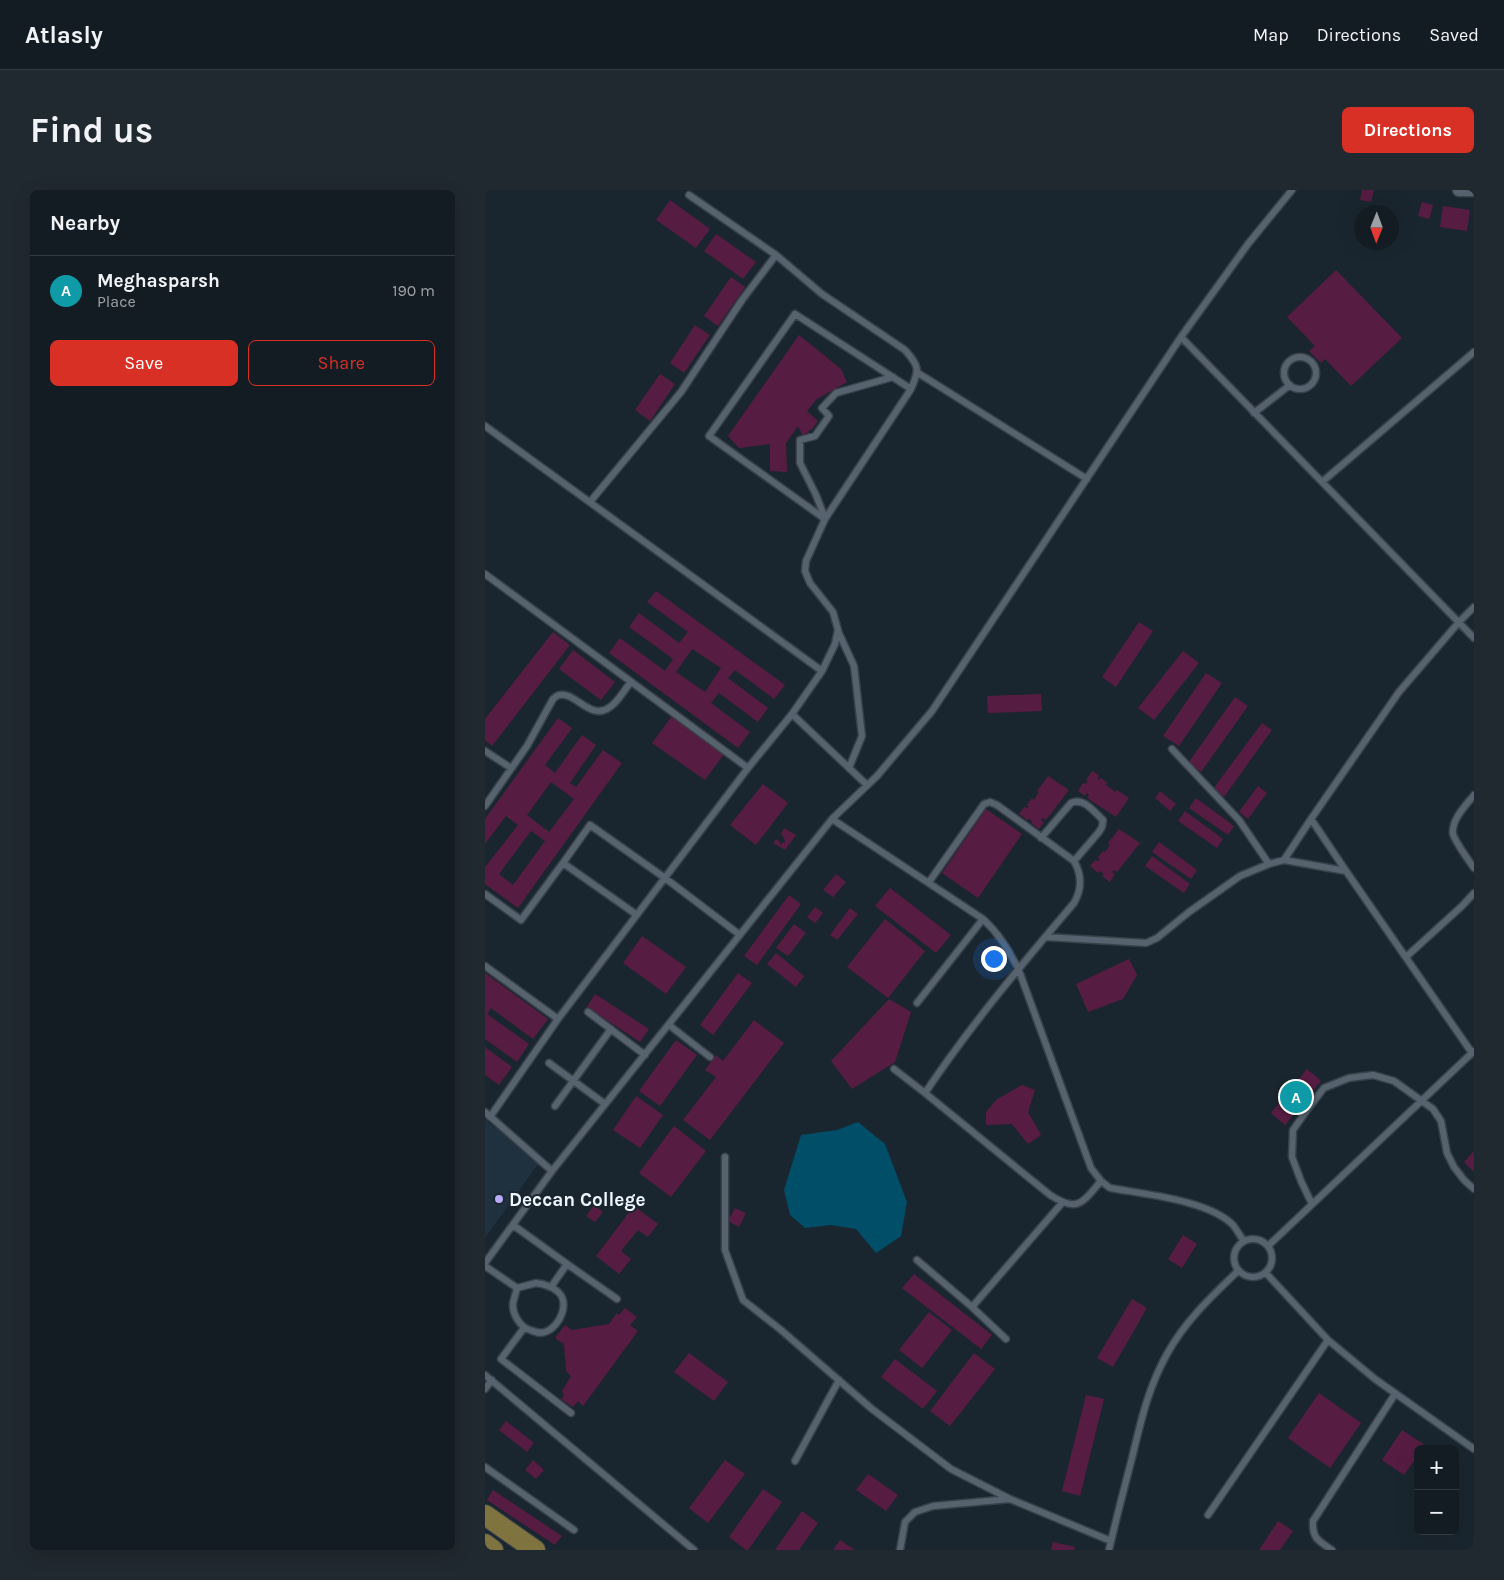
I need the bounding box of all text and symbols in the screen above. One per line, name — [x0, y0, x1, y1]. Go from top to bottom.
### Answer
text: Atlasly — [25, 21, 103, 49]
text: Map — [1253, 24, 1289, 46]
text: Directions — [1317, 24, 1401, 46]
text: Saved — [1429, 24, 1479, 46]
button: Directions — [1342, 107, 1474, 153]
text: Find us — [30, 110, 153, 151]
north arrow — [1354, 205, 1399, 250]
text: Nearby — [50, 211, 120, 235]
text: Meghasparsh — [97, 270, 220, 292]
text: A — [61, 281, 71, 300]
text: 190 m — [392, 281, 435, 300]
text: Place — [97, 292, 136, 311]
button: Save — [50, 340, 238, 386]
button: Share — [248, 340, 435, 386]
your location — [981, 946, 1007, 972]
pin: A — [1280, 1078, 1312, 1116]
place label: Deccan College — [509, 1189, 646, 1211]
marker: Deccan College — [493, 1193, 505, 1205]
map controls — [1414, 1445, 1459, 1535]
button: + — [1414, 1445, 1459, 1490]
button: − — [1414, 1490, 1459, 1535]

